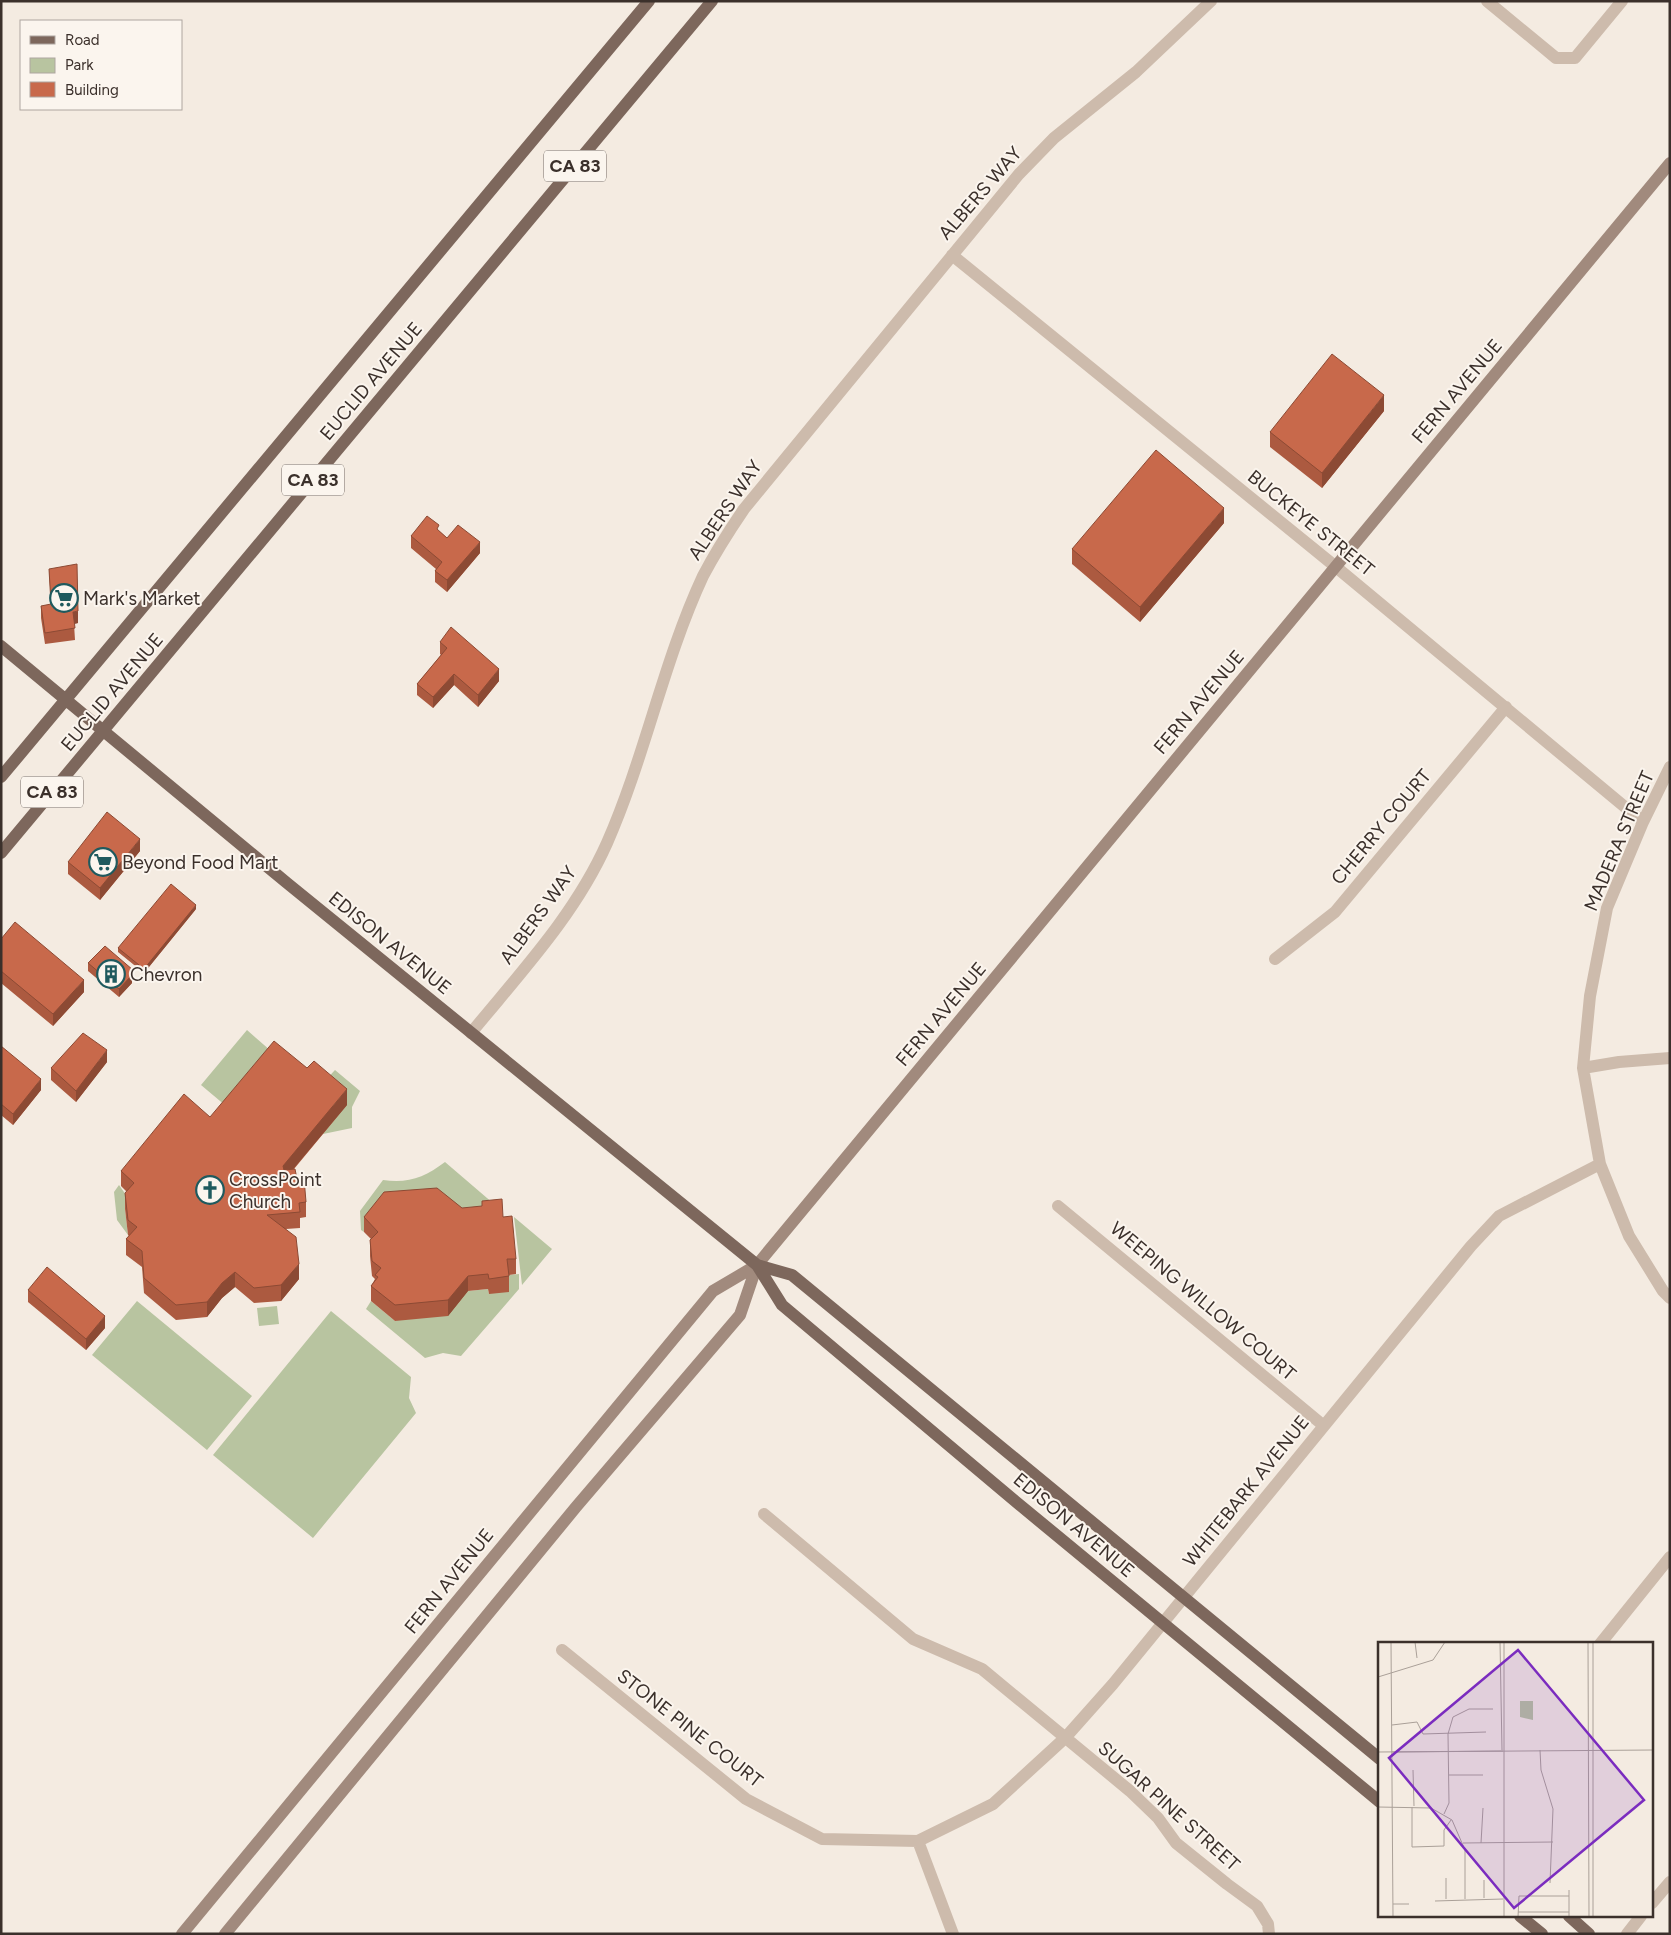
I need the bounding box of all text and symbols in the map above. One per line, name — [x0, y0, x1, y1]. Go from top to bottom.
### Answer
legend — [20, 20, 182, 110]
text: Road — [65, 31, 100, 49]
text: Park — [65, 56, 94, 74]
text: Building — [65, 81, 119, 99]
street label: ALBERS WAY — [933, 141, 1027, 244]
road number: CA 83 — [544, 150, 606, 182]
street label: EUCLID AVENUE — [315, 317, 427, 445]
street label: FERN AVENUE — [1407, 334, 1507, 448]
street label: ALBERS WAY — [683, 455, 767, 564]
road number: CA 83 — [282, 464, 344, 496]
street label: BUCKEYE STREET — [1243, 465, 1379, 581]
supermarket icon: Mark's Market — [49, 583, 79, 613]
place label: Mark's Market — [83, 587, 201, 610]
street label: EUCLID AVENUE — [56, 628, 168, 756]
street label: FERN AVENUE — [1149, 645, 1249, 759]
street label: CHERRY COURT — [1326, 764, 1436, 889]
street label: MADERA STREET — [1579, 767, 1659, 914]
road number: CA 83 — [21, 776, 83, 808]
supermarket icon: Beyond Food Mart — [88, 847, 118, 877]
place label: Beyond Food Mart — [122, 851, 278, 874]
street label: ALBERS WAY — [495, 861, 582, 969]
street label: EDISON AVENUE — [324, 887, 456, 999]
street label: FERN AVENUE — [891, 957, 991, 1071]
building icon: Chevron — [96, 959, 126, 989]
place label: Chevron — [130, 963, 202, 986]
place label: CrossPoint Church — [229, 1168, 322, 1213]
church icon: CrossPoint Church — [195, 1175, 225, 1205]
street label: WEEPING WILLOW COURT — [1106, 1217, 1301, 1386]
street label: WHITEBARK AVENUE — [1178, 1411, 1314, 1571]
street label: EDISON AVENUE — [1009, 1468, 1139, 1582]
street label: FERN AVENUE — [400, 1524, 498, 1638]
inset map — [1378, 1642, 1654, 1918]
street label: STONE PINE COURT — [613, 1664, 768, 1792]
street label: SUGAR PINE STREET — [1093, 1736, 1245, 1876]

